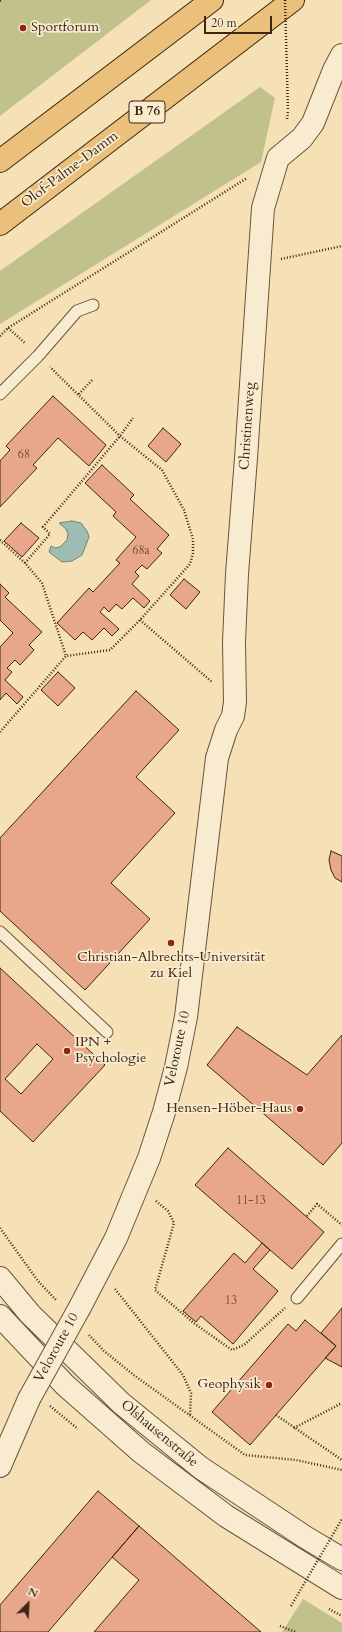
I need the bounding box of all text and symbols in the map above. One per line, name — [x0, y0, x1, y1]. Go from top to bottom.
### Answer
scale bar — [206, 8, 274, 34]
text: 20 m — [211, 15, 237, 31]
place label: Sportforum — [31, 20, 99, 36]
marker: Sportforum — [18, 23, 28, 33]
road number: B 76 — [129, 101, 165, 123]
street label: Olof-Palme-Damm — [18, 128, 122, 212]
street label: Christinenweg — [237, 381, 259, 471]
house number: 68 — [18, 448, 30, 462]
house number: 68a — [132, 544, 150, 558]
marker: Christian-Albrechts-Universität zu Kiel — [166, 938, 176, 948]
place label: Christian-Albrechts-Universität zu Kiel — [77, 950, 265, 982]
street label: Veloroute 10 — [162, 1010, 194, 1088]
place label: IPN + Psychologie — [75, 1035, 146, 1068]
marker: IPN + Psychologie — [62, 1046, 72, 1056]
place label: Hensen-Höber-Haus — [166, 1101, 292, 1117]
marker: Hensen-Höber-Haus — [295, 1104, 305, 1114]
house number: 11-13 — [236, 1194, 266, 1208]
house number: 13 — [225, 1294, 237, 1308]
street label: Veloroute 10 — [31, 1310, 83, 1386]
place label: Geophysik — [197, 1377, 261, 1393]
marker: Geophysik — [264, 1380, 274, 1390]
street label: Olshausenstraße — [117, 1397, 201, 1471]
north arrow — [8, 1584, 48, 1624]
text: N — [26, 1584, 40, 1601]

